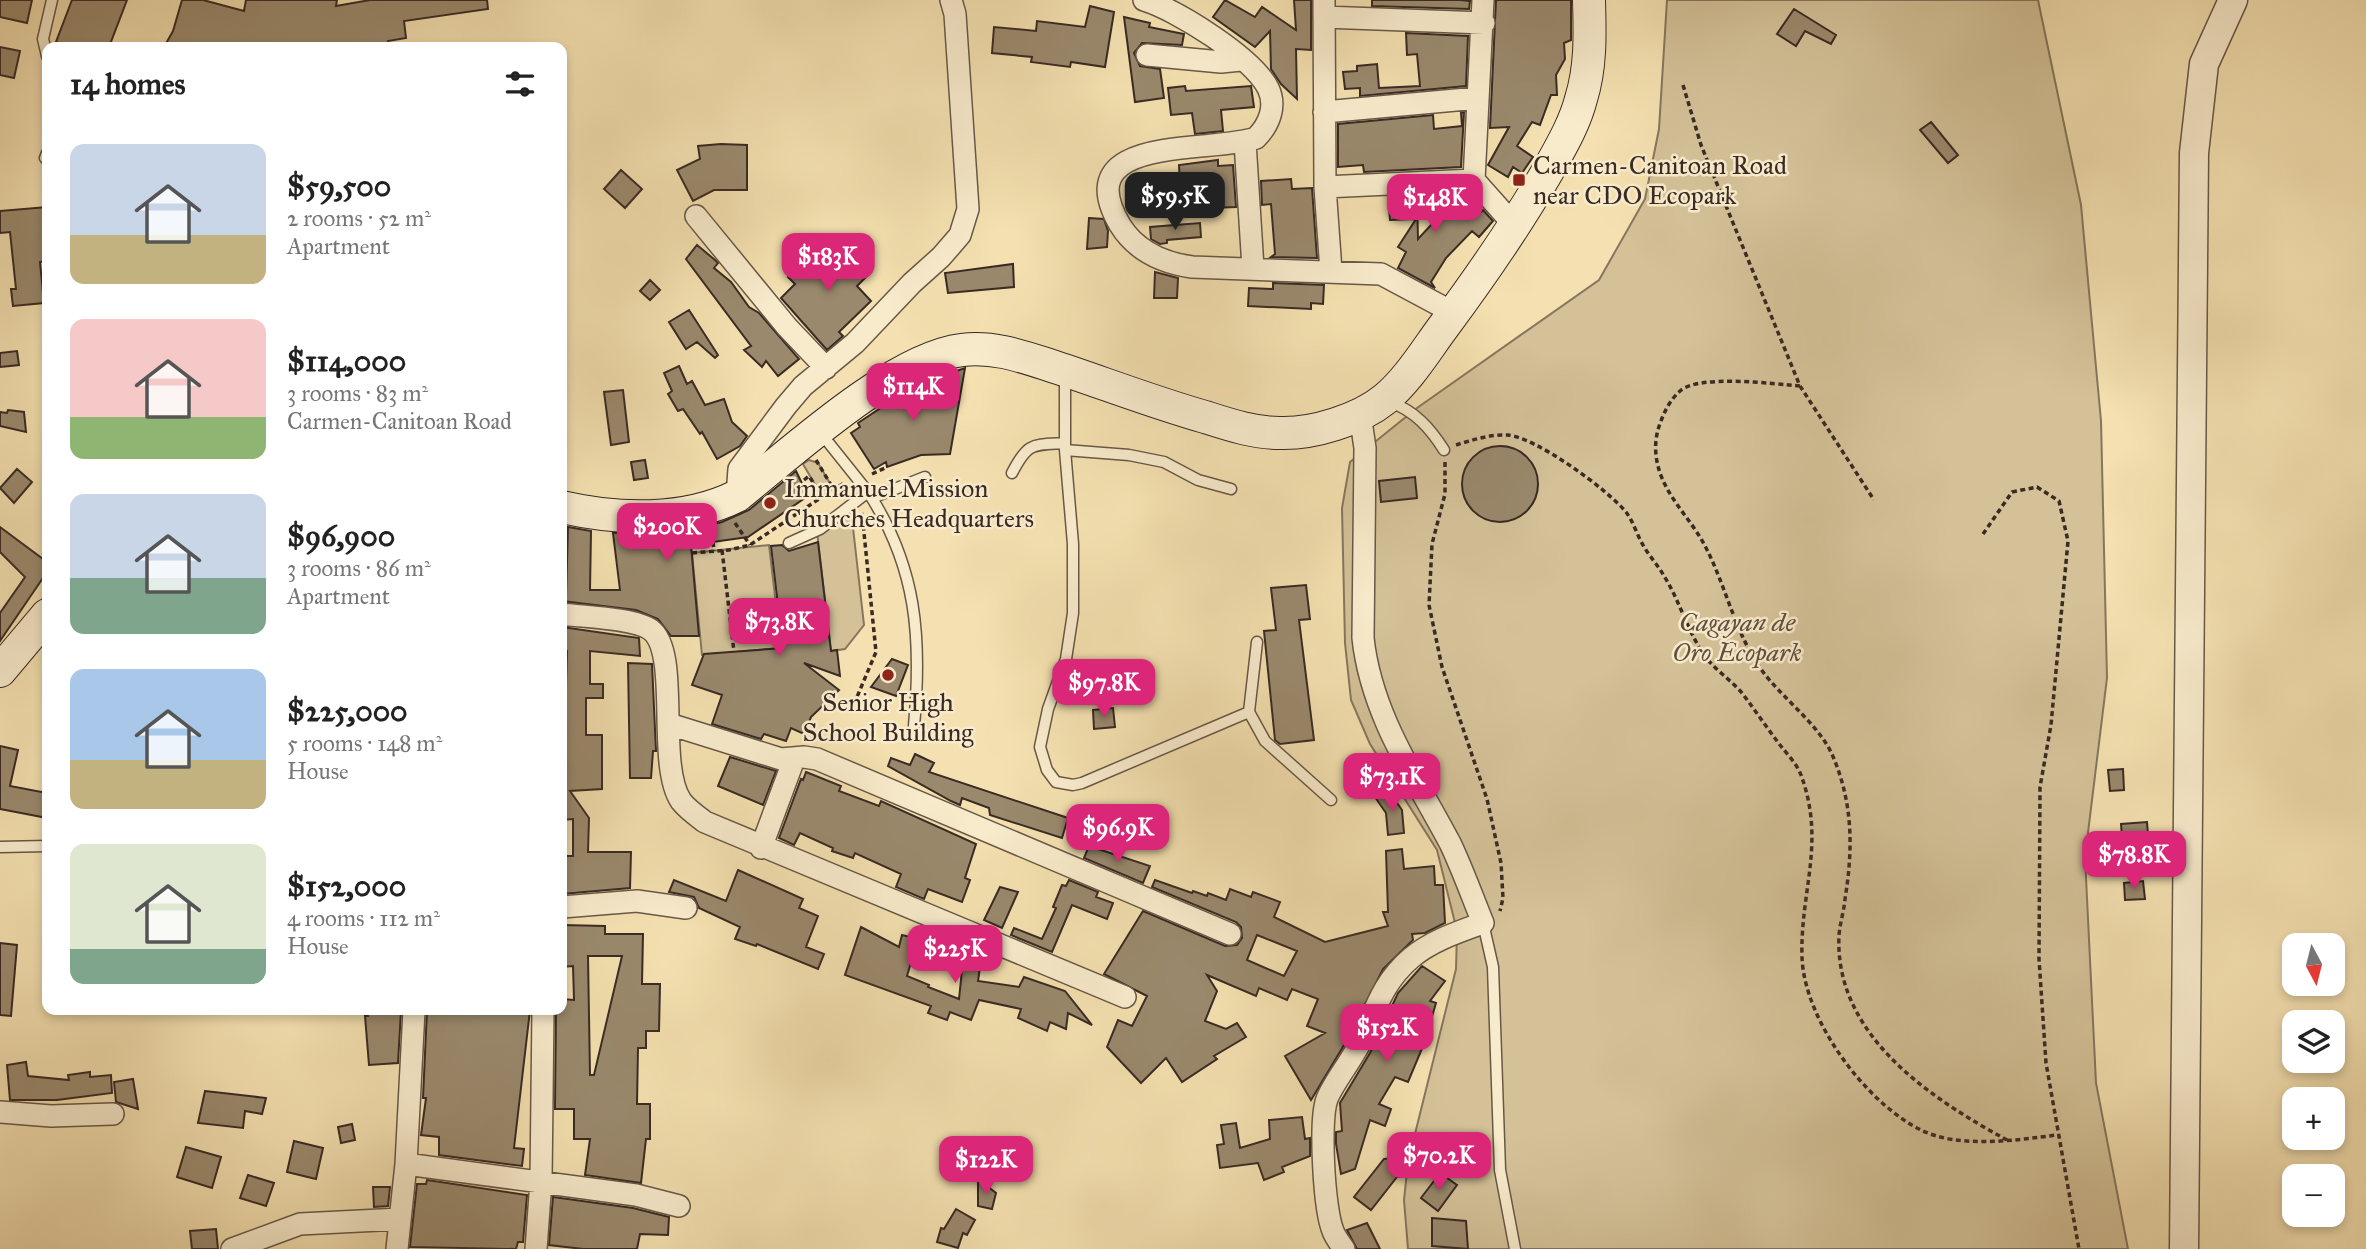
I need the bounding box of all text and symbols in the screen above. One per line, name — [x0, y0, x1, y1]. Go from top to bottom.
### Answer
icon: filters — [501, 65, 539, 103]
text: 14 homes — [70, 66, 185, 102]
place label: Carmen-Canitoan Road near CDO Ecopark — [1533, 149, 1787, 211]
text: $59,500 — [287, 168, 391, 204]
icon: home — [126, 172, 210, 256]
marker: Carmen-Canitoan Road near CDO Ecopark — [1511, 172, 1527, 188]
pin: $59.5K — [1118, 173, 1232, 232]
pin: $148K — [1386, 174, 1484, 234]
text: $59.5K — [1141, 181, 1209, 209]
text: $148K — [1403, 183, 1467, 211]
text: 2 rooms · 52 m² — [287, 204, 431, 232]
text: Apartment — [287, 232, 390, 260]
pin: $183K — [779, 233, 877, 293]
text: $183K — [798, 242, 858, 270]
text: $114,000 — [287, 343, 406, 379]
icon: home — [126, 347, 210, 431]
pin: $114K — [864, 364, 962, 423]
text: $114K — [882, 372, 944, 400]
text: 3 rooms · 83 m² — [287, 379, 428, 407]
text: Carmen-Canitoan Road — [287, 407, 512, 435]
place label: Immanuel Mission Churches Headquarters — [784, 472, 1034, 534]
marker: Immanuel Mission Churches Headquarters — [762, 495, 778, 511]
pin: $200K — [618, 504, 716, 563]
text: $200K — [633, 512, 701, 540]
text: $96,900 — [287, 518, 395, 554]
icon: home — [126, 522, 210, 606]
text: 3 rooms · 86 m² — [287, 554, 431, 582]
text: Apartment — [287, 582, 390, 610]
pin: $73.8K — [722, 598, 836, 658]
park label: Cagayan de Oro Ecopark — [1672, 606, 1802, 669]
text: $73.8K — [745, 607, 813, 635]
pin: $97.8K — [1047, 660, 1161, 719]
marker: Senior High School Building — [880, 667, 896, 683]
text: $97.8K — [1068, 668, 1140, 696]
place label: Senior High School Building — [803, 686, 974, 748]
text: $225,000 — [287, 693, 408, 729]
icon: home — [126, 697, 210, 781]
text: 5 rooms · 148 m² — [287, 729, 442, 757]
pin: $73.1K — [1335, 754, 1449, 813]
text: House — [287, 757, 349, 785]
text: $73.1K — [1359, 762, 1425, 790]
pin: $96.9K — [1061, 804, 1175, 864]
text: $96.9K — [1082, 813, 1154, 841]
pin: $78.8K — [2077, 832, 2191, 891]
text: $78.8K — [2098, 840, 2170, 868]
text: $152,000 — [287, 868, 406, 904]
icon: home — [126, 872, 210, 956]
text: 4 rooms · 112 m² — [287, 904, 440, 932]
pin: $225K — [906, 926, 1004, 985]
text: House — [287, 932, 349, 960]
north arrow — [2282, 933, 2345, 996]
map controls — [2282, 933, 2345, 1227]
text: $225K — [923, 934, 987, 962]
pin: $152K — [1338, 1004, 1436, 1064]
button: layers — [2282, 1010, 2345, 1073]
text: $152K — [1356, 1013, 1418, 1041]
button: + — [2282, 1087, 2345, 1150]
pin: $70.2K — [1382, 1132, 1496, 1192]
pin: $122K — [937, 1136, 1035, 1196]
text: $70.2K — [1403, 1141, 1475, 1169]
text: $122K — [955, 1145, 1017, 1173]
button: − — [2282, 1164, 2345, 1227]

